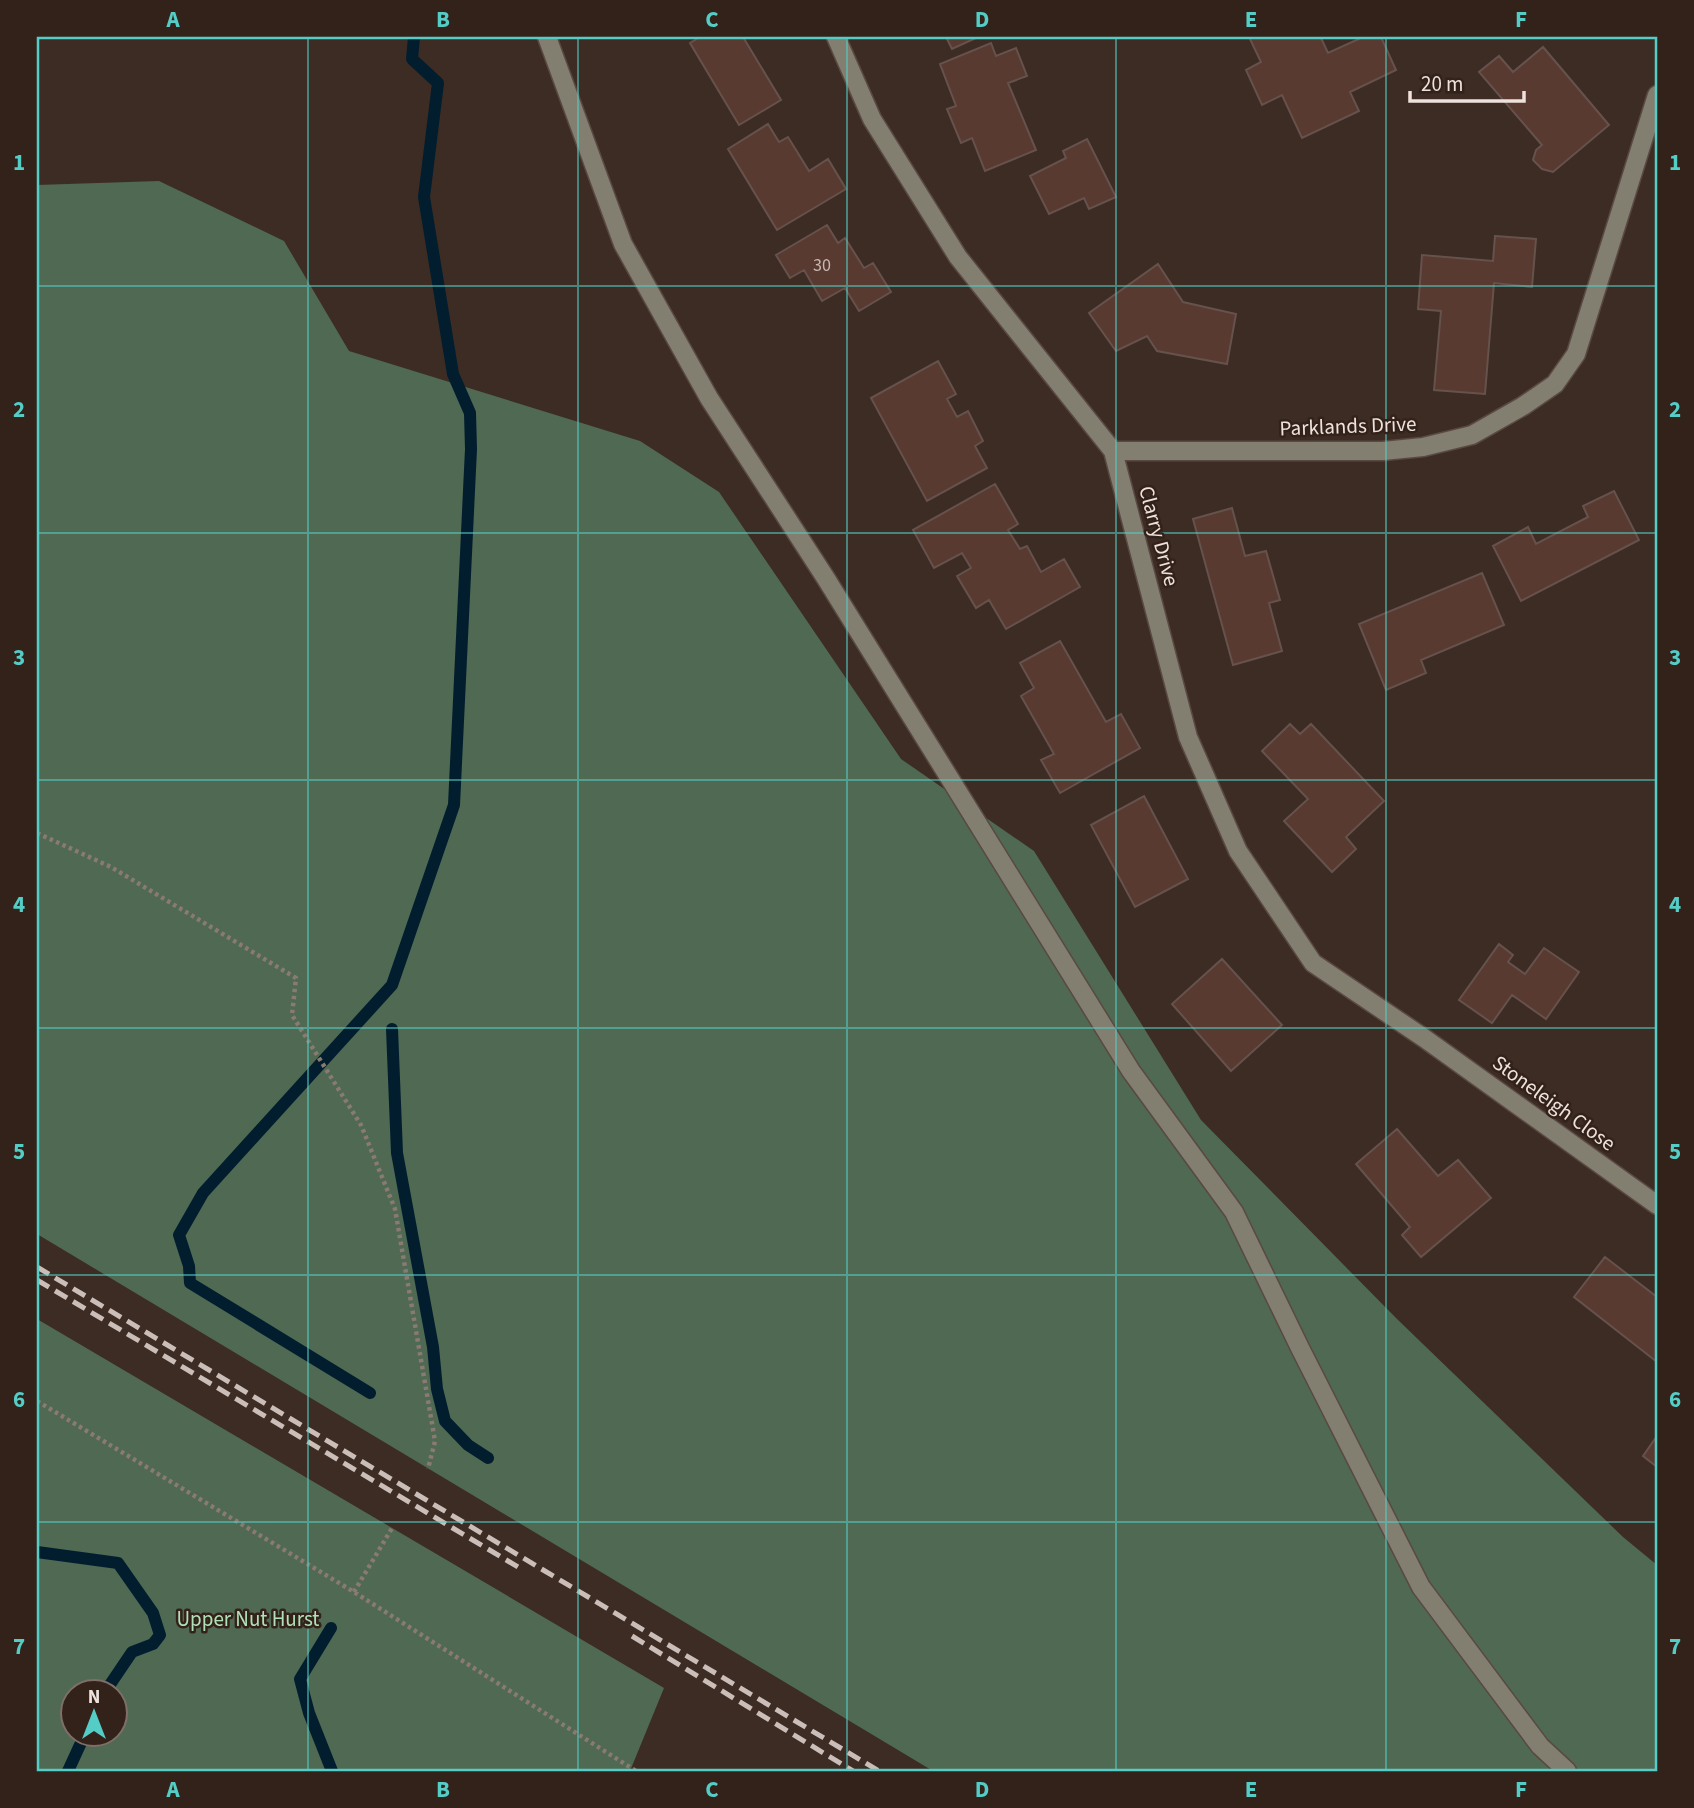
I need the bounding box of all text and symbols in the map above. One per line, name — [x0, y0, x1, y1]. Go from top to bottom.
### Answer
text: A — [165, 3, 180, 36]
text: B — [436, 3, 450, 36]
text: C — [705, 3, 719, 36]
text: D — [975, 3, 989, 36]
text: E — [1245, 3, 1257, 36]
text: F — [1515, 3, 1527, 36]
scale bar — [1410, 60, 1524, 104]
text: 20 m — [1421, 69, 1463, 99]
text: 1 — [13, 146, 25, 179]
text: 1 — [1669, 146, 1681, 179]
house number: 30 — [813, 253, 831, 278]
text: 2 — [13, 393, 25, 426]
text: 2 — [1669, 393, 1681, 426]
street label: Parklands Drive — [1279, 409, 1417, 443]
street label: Clarry Drive — [1131, 483, 1187, 589]
text: 3 — [13, 641, 25, 674]
text: 3 — [1669, 641, 1681, 674]
text: 4 — [13, 888, 25, 921]
text: 4 — [1669, 888, 1681, 921]
street label: Stoneleigh Close — [1486, 1048, 1622, 1158]
text: 5 — [13, 1135, 25, 1168]
text: 5 — [1669, 1135, 1681, 1168]
text: 6 — [13, 1383, 25, 1416]
text: 6 — [1669, 1383, 1681, 1416]
park label: Upper Nut Hurst — [177, 1604, 319, 1634]
text: 7 — [13, 1630, 25, 1663]
text: 7 — [1669, 1630, 1681, 1663]
north arrow — [60, 1678, 130, 1748]
text: N — [88, 1684, 100, 1711]
text: A — [165, 1773, 180, 1806]
text: B — [436, 1773, 450, 1806]
text: C — [705, 1773, 719, 1806]
text: D — [975, 1773, 989, 1806]
text: E — [1245, 1773, 1257, 1806]
text: F — [1515, 1773, 1527, 1806]

